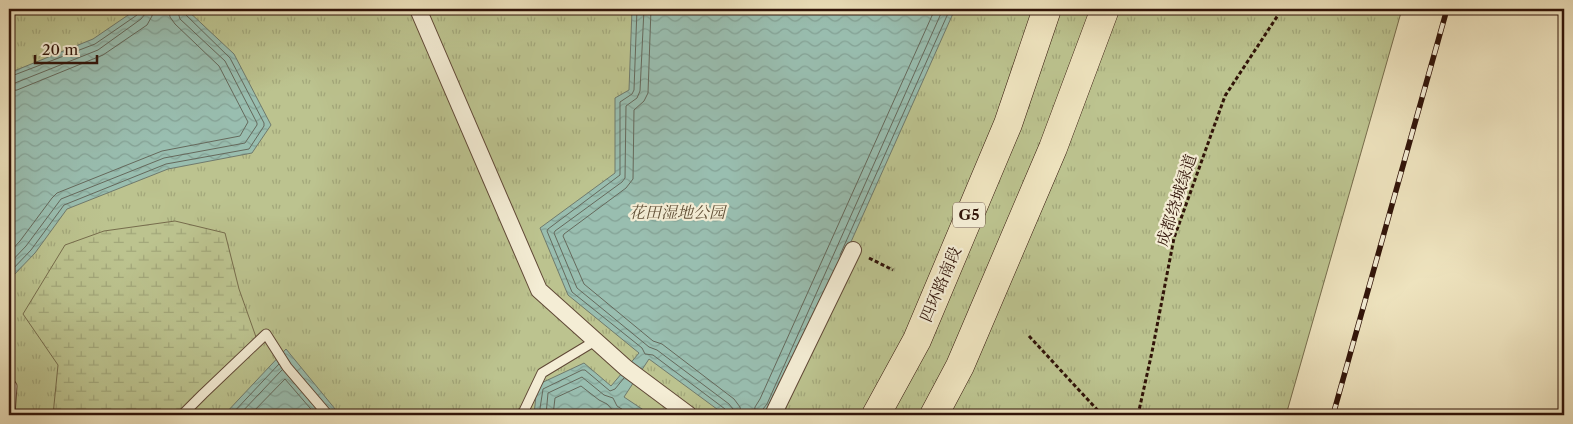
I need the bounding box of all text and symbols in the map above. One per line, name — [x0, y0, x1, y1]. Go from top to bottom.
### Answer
scale bar — [35, 32, 98, 64]
text: 20 m — [42, 40, 78, 59]
street label: 成都绕城绿道 — [1152, 151, 1200, 249]
park label: 花田湿地公园 — [629, 202, 728, 222]
road number: G5 — [953, 202, 985, 228]
street label: 四环路南段 — [915, 243, 965, 325]

